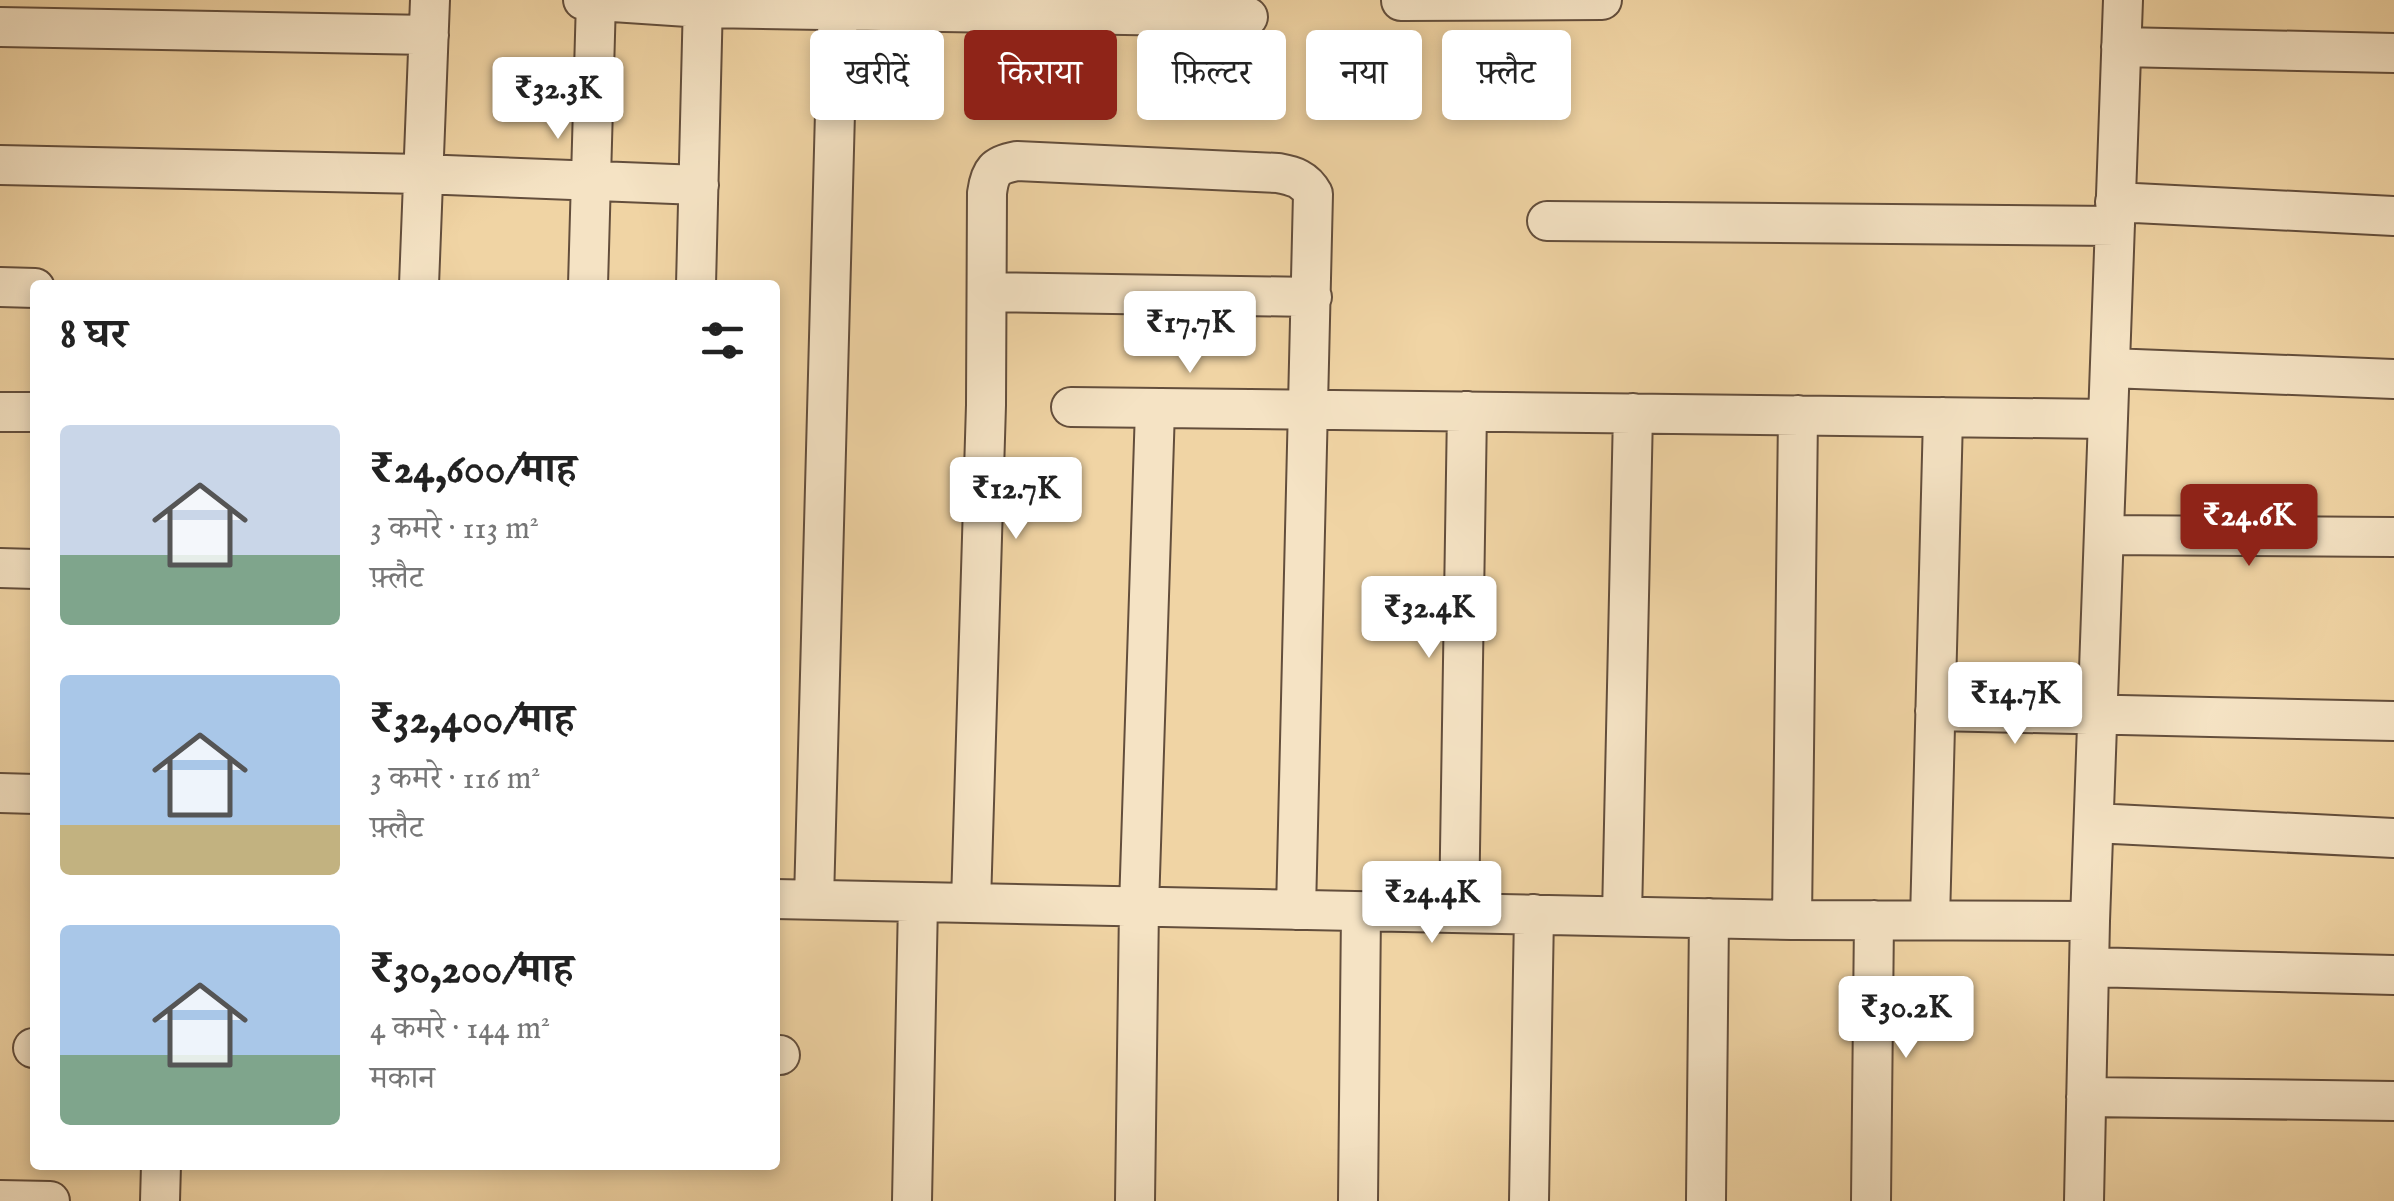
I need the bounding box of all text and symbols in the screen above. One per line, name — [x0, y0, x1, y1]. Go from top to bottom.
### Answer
chip: खरीदें — [810, 30, 944, 120]
chip: किराया — [964, 30, 1117, 120]
chip: फ़िल्टर — [1137, 30, 1286, 120]
chip: नया — [1306, 30, 1422, 120]
chip: फ़्लैट — [1442, 30, 1571, 120]
pin: ₹32.3K — [477, 57, 639, 142]
text: ₹32.3K — [514, 69, 602, 110]
pin: ₹17.7K — [1109, 291, 1271, 376]
text: ₹17.7K — [1146, 303, 1234, 344]
text: 8 घर — [60, 309, 127, 362]
icon: filters — [695, 313, 750, 368]
text: ₹24,600/माह — [370, 444, 576, 497]
pin: ₹12.7K — [935, 457, 1097, 542]
icon: home — [140, 465, 260, 585]
text: ₹12.7K — [972, 469, 1060, 510]
pin: ₹24.6K — [2168, 484, 2330, 569]
text: ₹24.6K — [2202, 496, 2296, 537]
text: 3 कमरे · 113 m² — [370, 509, 539, 550]
text: फ़्लैट — [370, 559, 423, 600]
pin: ₹32.4K — [1348, 576, 1510, 661]
text: ₹32.4K — [1384, 588, 1474, 629]
pin: ₹14.7K — [1934, 662, 2096, 747]
text: ₹14.7K — [1970, 674, 2060, 715]
text: ₹32,400/माह — [370, 694, 574, 747]
icon: home — [140, 715, 260, 835]
text: 3 कमरे · 116 m² — [370, 759, 540, 800]
text: फ़्लैट — [370, 809, 423, 850]
pin: ₹24.4K — [1351, 861, 1513, 946]
text: ₹24.4K — [1384, 873, 1480, 914]
text: ₹30,200/माह — [370, 944, 573, 997]
icon: home — [140, 965, 260, 1085]
pin: ₹30.2K — [1825, 976, 1987, 1061]
text: ₹30.2K — [1861, 988, 1951, 1029]
text: 4 कमरे · 144 m² — [370, 1009, 550, 1050]
text: मकान — [370, 1059, 435, 1100]

